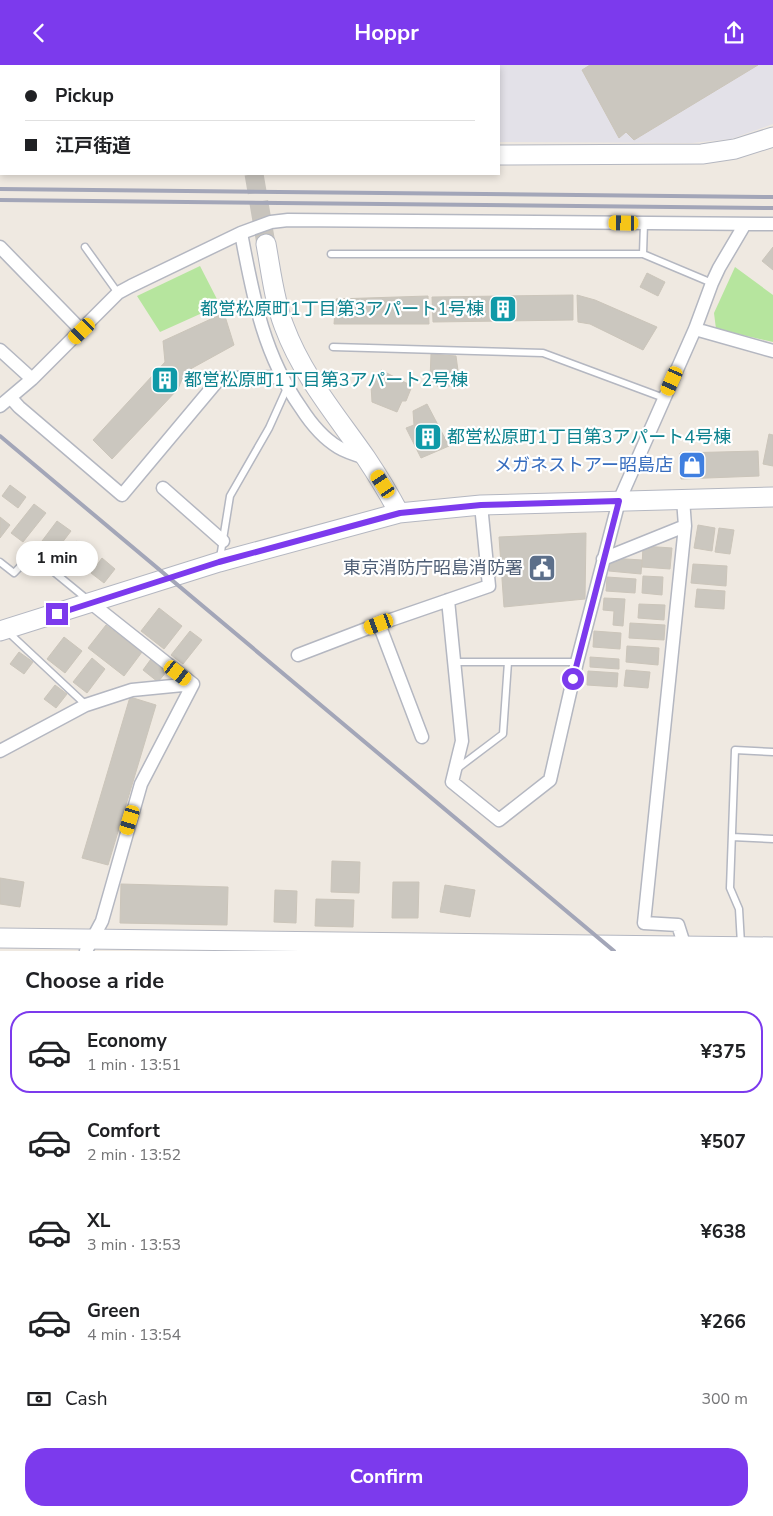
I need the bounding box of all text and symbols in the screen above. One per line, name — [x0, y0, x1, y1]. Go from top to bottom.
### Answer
text: Hoppr — [354, 18, 419, 48]
icon: back — [25, 19, 53, 47]
icon: share — [720, 19, 748, 47]
text: Pickup — [55, 83, 114, 109]
text: 江戸街道 — [55, 133, 131, 159]
car — [608, 215, 639, 231]
building icon: 都営松原町1丁目第3アパート1号棟 — [488, 294, 518, 324]
place label: 都営松原町1丁目第3アパート1号棟 — [200, 297, 484, 321]
car — [65, 315, 98, 347]
car — [659, 364, 684, 398]
building icon: 都営松原町1丁目第3アパート2号棟 — [150, 365, 180, 395]
place label: 都営松原町1丁目第3アパート2号棟 — [184, 368, 468, 392]
building icon: 都営松原町1丁目第3アパート4号棟 — [413, 422, 443, 452]
place label: 都営松原町1丁目第3アパート4号棟 — [447, 425, 731, 449]
shop icon: メガネストアー昭島店 — [677, 450, 707, 480]
place label: メガネストアー昭島店 — [494, 453, 673, 477]
car — [368, 467, 397, 501]
callout: 1 min — [16, 541, 98, 577]
text: 1 min — [36, 547, 78, 569]
public building icon: 東京消防庁昭島消防署 — [527, 553, 557, 583]
place label: 東京消防庁昭島消防署 — [343, 556, 523, 580]
route end — [46, 603, 68, 625]
car — [362, 612, 395, 636]
car — [161, 658, 194, 688]
route start — [562, 668, 584, 690]
car — [118, 803, 141, 837]
text: Choose a ride — [25, 966, 164, 996]
text: Economy — [87, 1028, 167, 1054]
icon: car — [27, 1030, 72, 1075]
text: ¥375 — [700, 1039, 746, 1065]
text: 1 min · 13:51 — [87, 1054, 181, 1076]
text: Comfort — [87, 1118, 160, 1144]
icon: car — [27, 1120, 72, 1165]
text: ¥507 — [700, 1129, 746, 1155]
text: 2 min · 13:52 — [87, 1144, 181, 1166]
text: XL — [87, 1208, 110, 1234]
icon: car — [27, 1210, 72, 1255]
text: ¥638 — [700, 1219, 746, 1245]
text: 3 min · 13:53 — [87, 1234, 181, 1256]
text: Green — [87, 1298, 140, 1324]
icon: car — [27, 1300, 72, 1345]
text: ¥266 — [700, 1309, 746, 1335]
text: 4 min · 13:54 — [87, 1324, 181, 1346]
icon: cash — [25, 1385, 53, 1413]
text: Cash — [65, 1386, 107, 1412]
text: 300 m — [701, 1388, 748, 1410]
button: Confirm — [25, 1448, 748, 1506]

